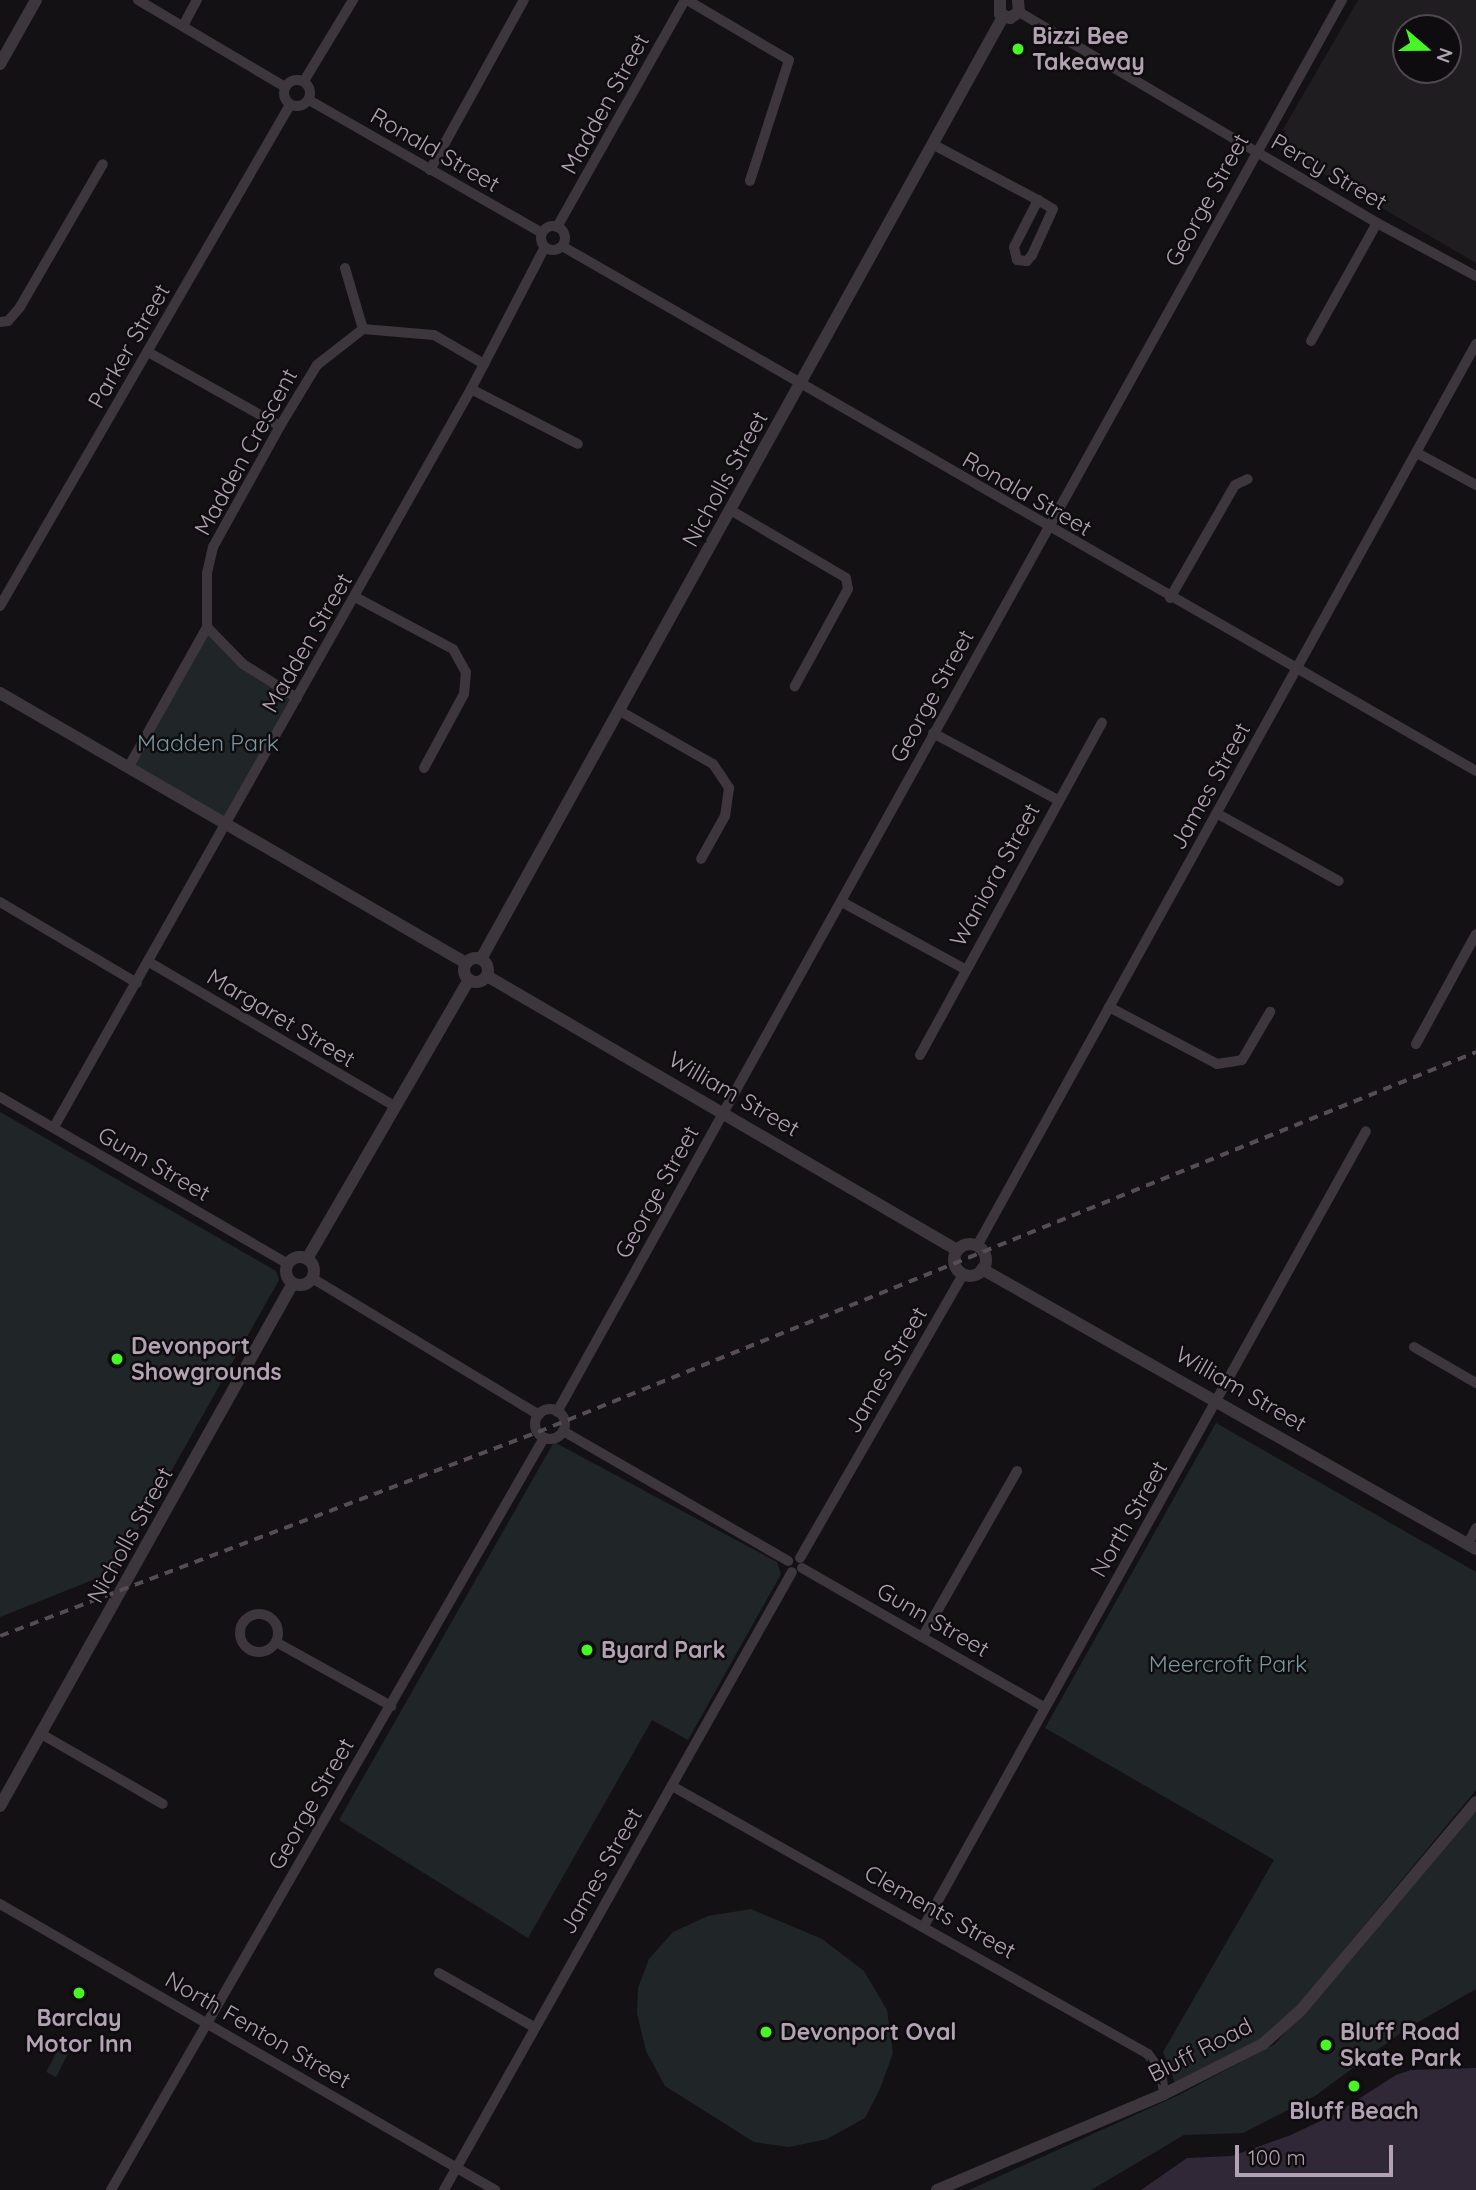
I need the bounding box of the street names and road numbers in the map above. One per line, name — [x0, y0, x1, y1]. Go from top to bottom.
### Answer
street label: Madden Street — [555, 29, 655, 179]
street label: Ronald Street — [366, 102, 504, 198]
street label: Percy Street — [1266, 128, 1392, 216]
street label: George Street — [1159, 129, 1255, 271]
street label: Parker Street — [82, 279, 176, 413]
street label: Madden Crescent — [189, 364, 303, 540]
street label: Nicholls Street — [676, 406, 774, 552]
street label: Ronald Street — [958, 446, 1096, 542]
street label: Madden Street — [256, 568, 358, 718]
street label: George Street — [884, 625, 980, 767]
street label: James Street — [1164, 718, 1256, 854]
street label: Waniora Street — [944, 798, 1046, 952]
street label: Margaret Street — [202, 963, 360, 1073]
street label: William Street — [664, 1045, 804, 1143]
street label: Gunn Street — [93, 1121, 215, 1207]
street label: George Street — [609, 1121, 705, 1263]
street label: James Street — [839, 1302, 933, 1438]
street label: William Street — [1171, 1340, 1311, 1438]
street label: North Street — [1085, 1456, 1173, 1582]
street label: Nicholls Street — [81, 1462, 179, 1608]
street label: Gunn Street — [872, 1577, 994, 1663]
street label: George Street — [262, 1733, 360, 1875]
street label: James Street — [554, 1803, 648, 1939]
street label: Clements Street — [860, 1859, 1020, 1965]
street label: North Fenton Street — [160, 1966, 356, 2094]
street label: Bluff Road — [1143, 2012, 1257, 2088]

